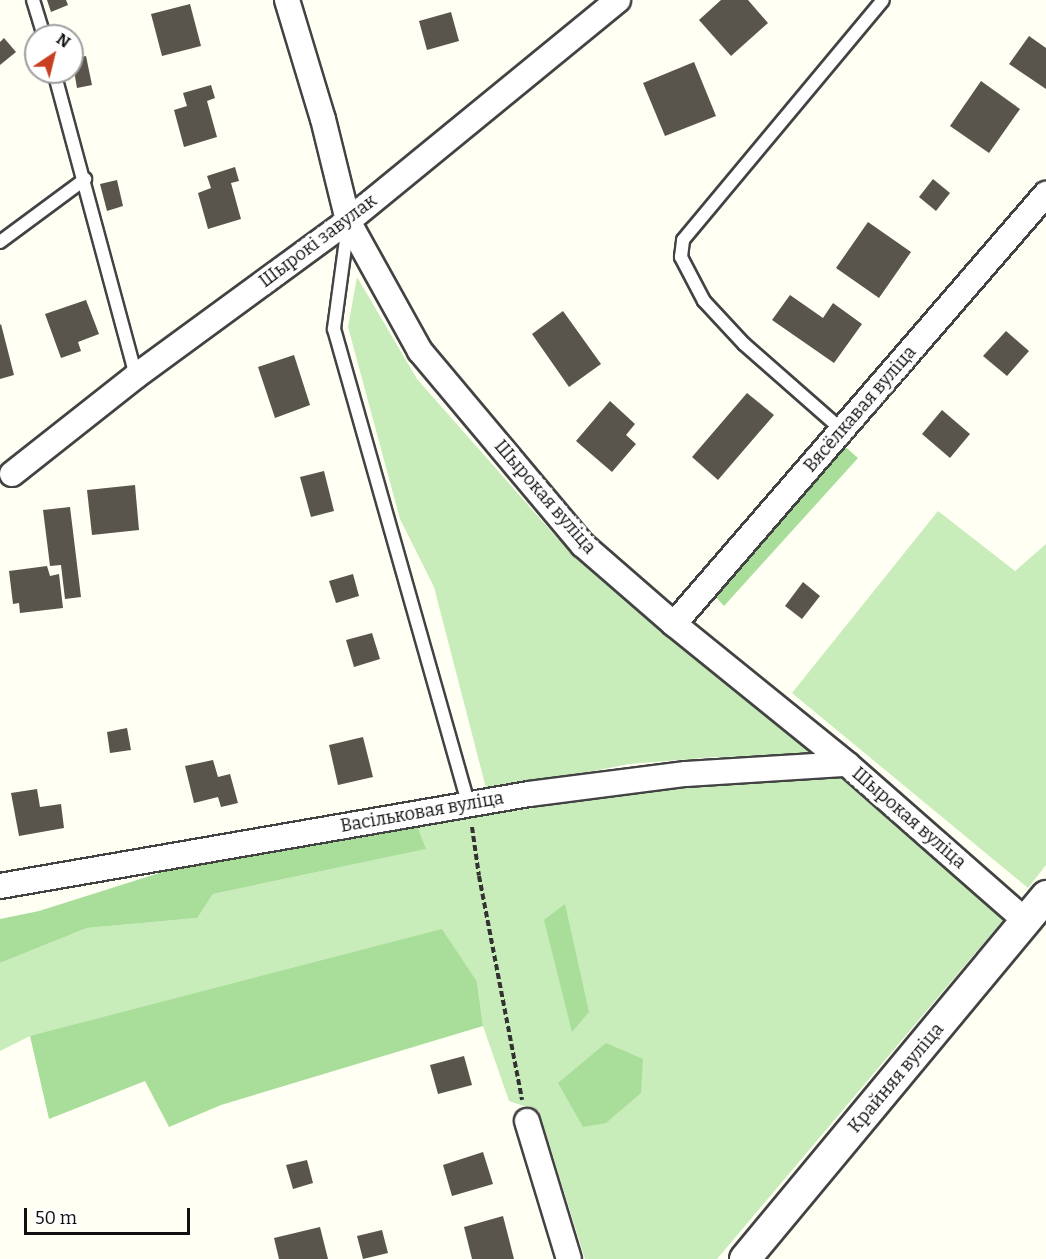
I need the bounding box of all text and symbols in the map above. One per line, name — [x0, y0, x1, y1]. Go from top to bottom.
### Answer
north arrow — [24, 24, 84, 84]
text: N — [53, 29, 74, 52]
street label: Шырокі завулак — [255, 190, 381, 292]
street label: Вясёлкавая вуліца — [799, 341, 921, 477]
street label: Шырокая вуліца — [490, 436, 600, 558]
street label: Шырокая вуліца — [848, 763, 970, 873]
street label: Васільковая вуліца — [339, 787, 505, 837]
street label: Крайняя вуліца — [844, 1019, 948, 1137]
scale bar — [27, 1196, 194, 1234]
text: 50 m — [35, 1207, 77, 1229]

